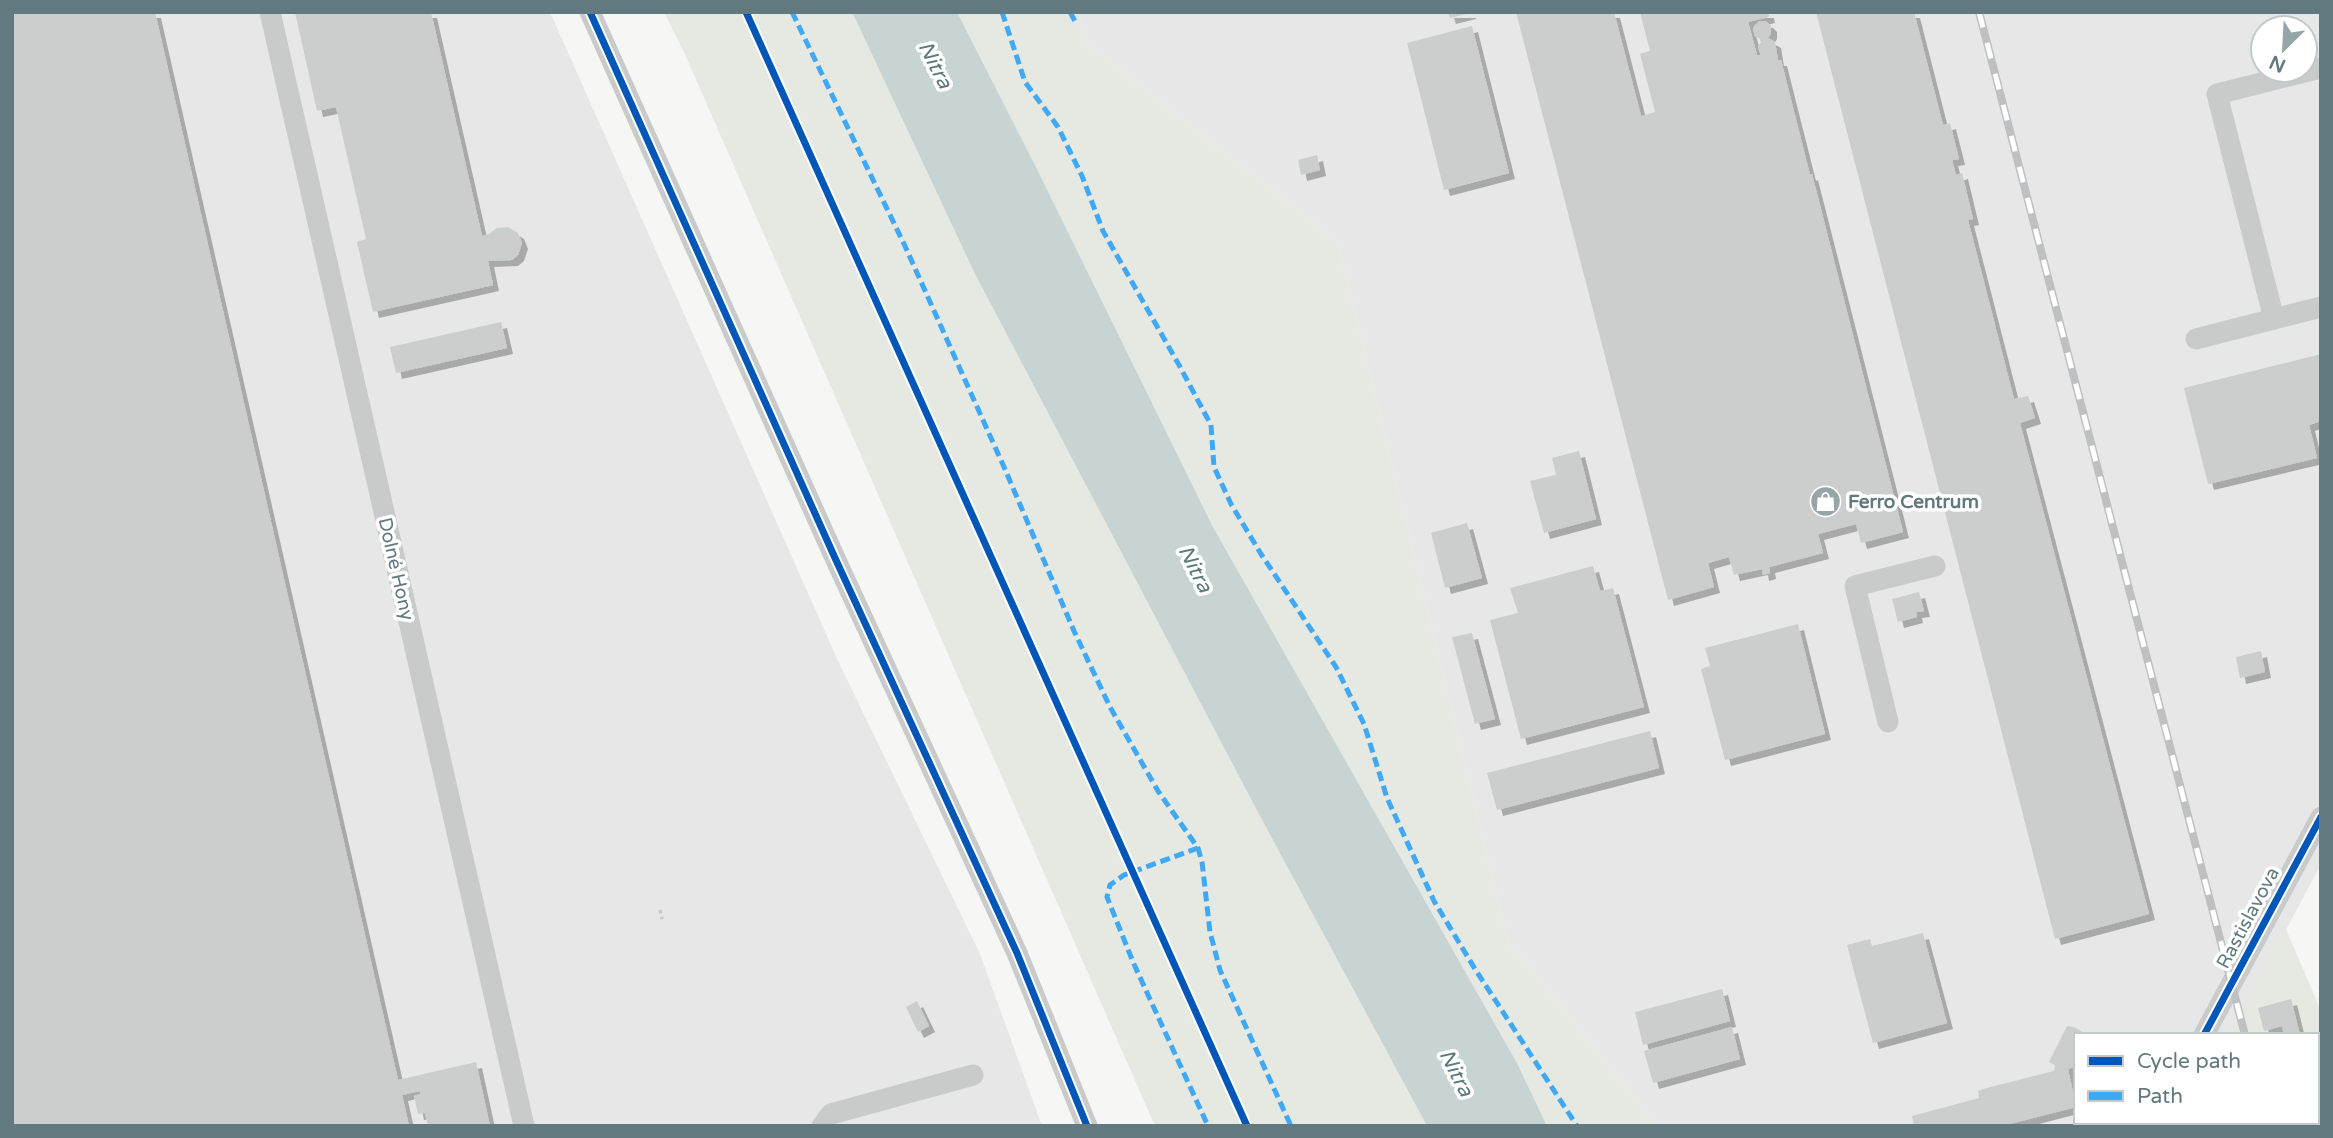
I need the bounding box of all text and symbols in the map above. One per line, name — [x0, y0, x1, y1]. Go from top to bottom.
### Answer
north arrow — [2249, 14, 2319, 84]
water label: Nitra — [913, 37, 958, 94]
text: N — [2266, 50, 2289, 77]
shop icon: Ferro Centrum — [1808, 485, 1842, 519]
place label: Ferro Centrum — [1848, 491, 1979, 513]
street label: Dolné Hony — [374, 516, 418, 622]
water label: Nitra — [1173, 541, 1218, 598]
street label: Rastislavova — [2212, 864, 2284, 972]
legend — [2074, 1033, 2319, 1124]
water label: Nitra — [1434, 1045, 1479, 1102]
text: Cycle path — [2137, 1049, 2241, 1074]
text: Path — [2137, 1084, 2183, 1109]

